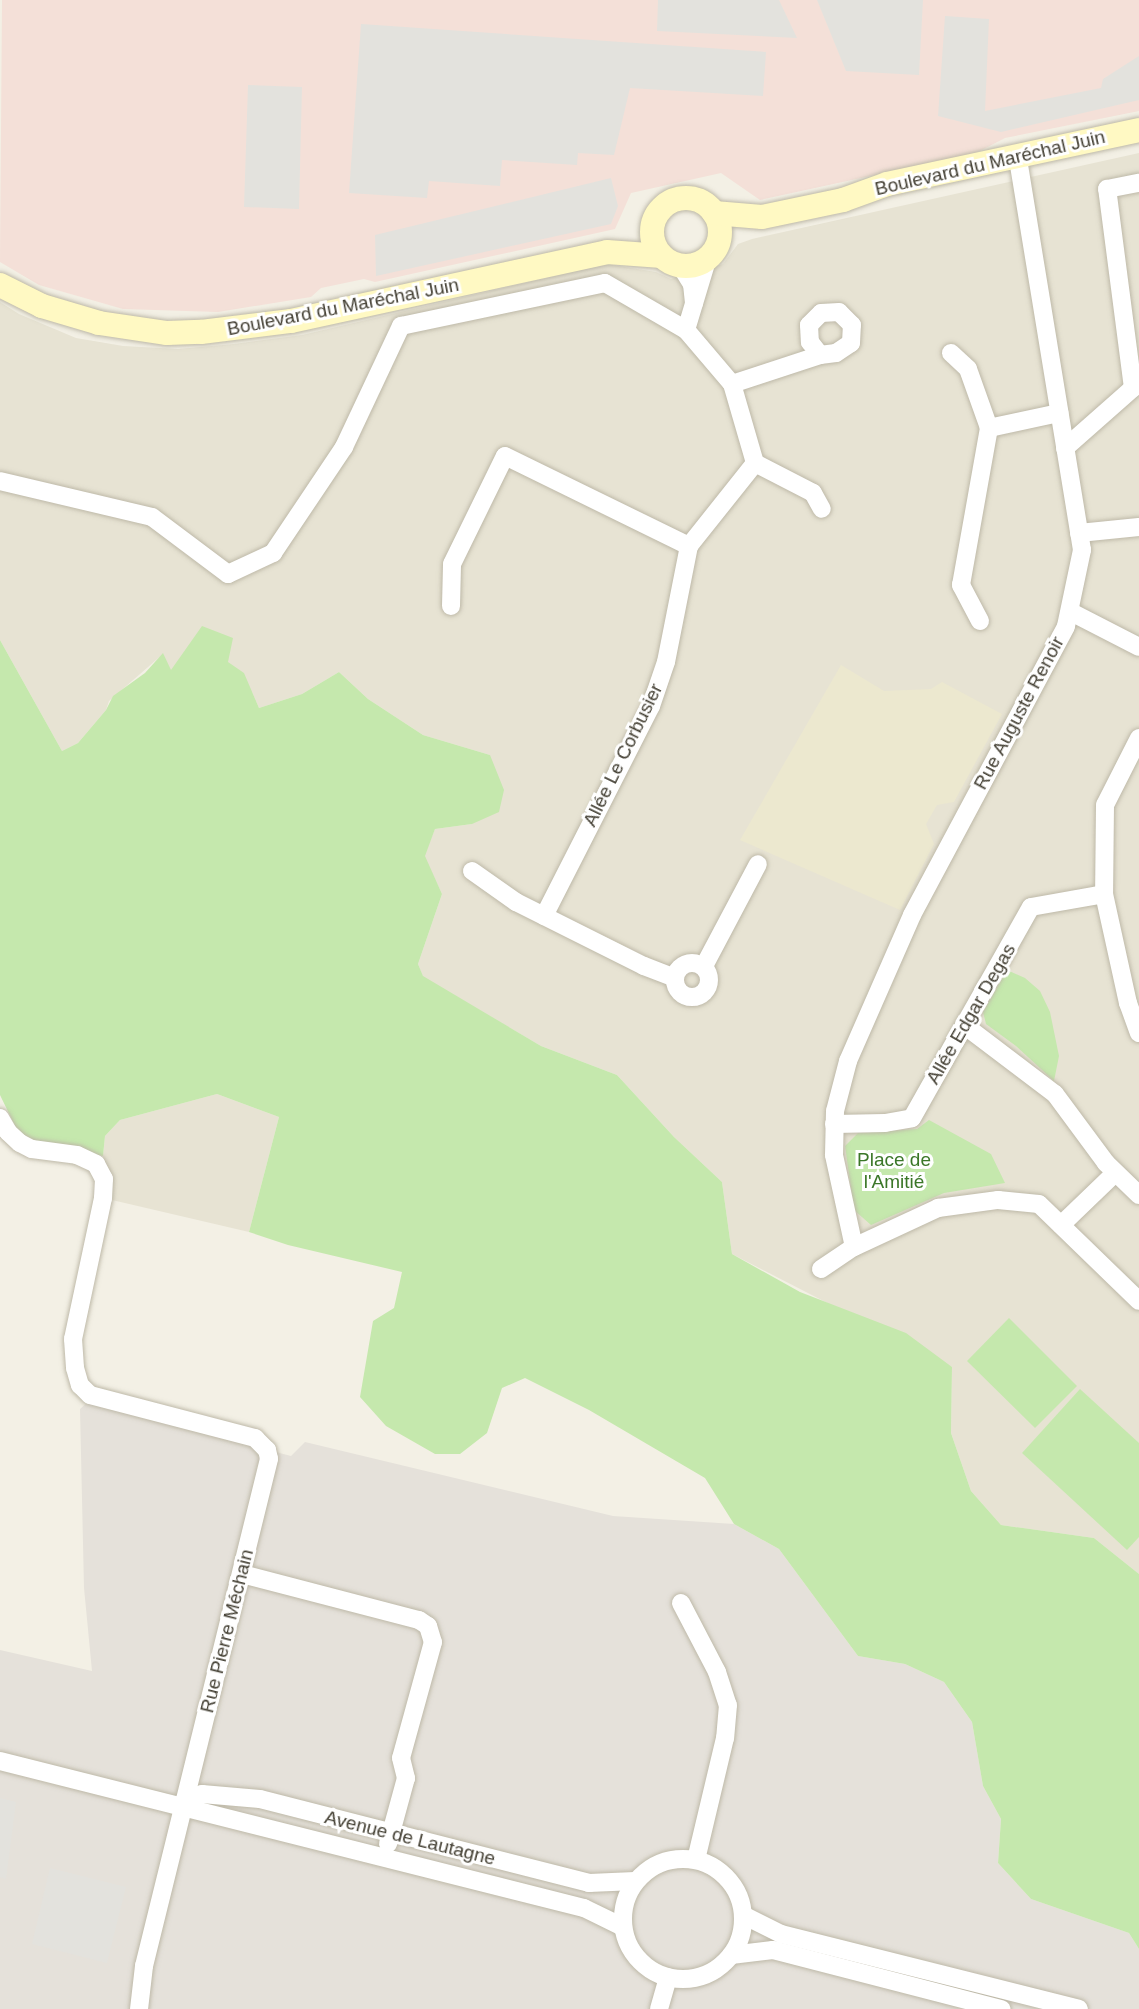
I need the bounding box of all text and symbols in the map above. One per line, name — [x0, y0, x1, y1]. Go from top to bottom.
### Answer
street label: Boulevard du Maréchal Juin — [873, 125, 1107, 201]
street label: Boulevard du Maréchal Juin — [225, 273, 461, 341]
street label: Rue Auguste Renoir — [969, 632, 1069, 794]
street label: Allée Le Corbusier — [578, 680, 668, 830]
street label: Allée Edgar Degas — [922, 940, 1020, 1088]
park label: Place de l'Amitié — [857, 1149, 931, 1193]
street label: Rue Pierre Méchain — [196, 1547, 258, 1715]
street label: Avenue de Lautagne — [322, 1806, 498, 1870]

